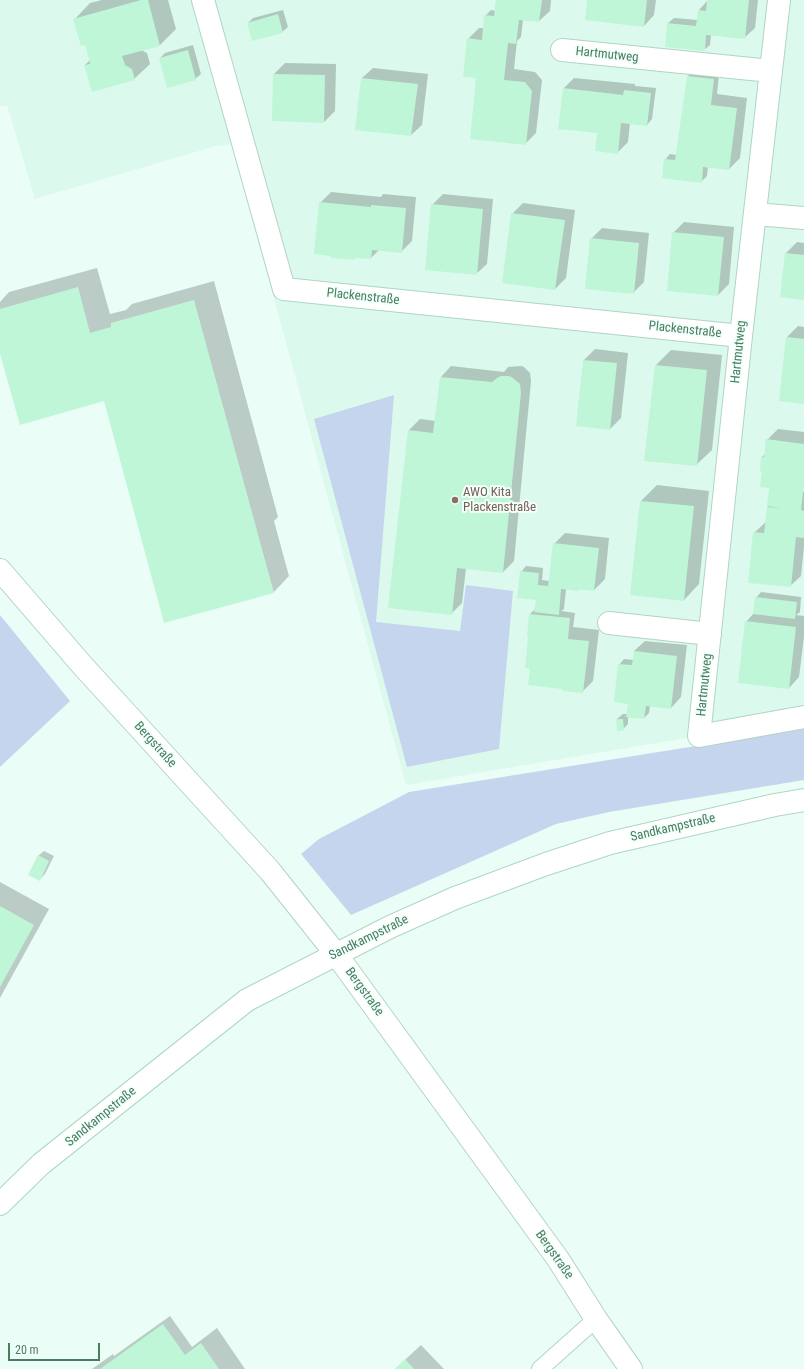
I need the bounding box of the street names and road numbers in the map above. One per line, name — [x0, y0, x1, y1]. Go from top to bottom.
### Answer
street label: Hartmutweg — [575, 44, 639, 66]
street label: Plackenstraße — [326, 285, 400, 309]
street label: Plackenstraße — [648, 318, 722, 342]
street label: Hartmutweg — [728, 320, 750, 384]
street label: Hartmutweg — [694, 653, 716, 717]
street label: Bergstraße — [130, 719, 180, 771]
street label: Sandkampstraße — [629, 811, 717, 845]
street label: Sandkampstraße — [327, 912, 411, 964]
street label: Bergstraße — [341, 965, 387, 1019]
street label: Sandkampstraße — [62, 1084, 140, 1150]
street label: Bergstraße — [532, 1228, 576, 1282]

